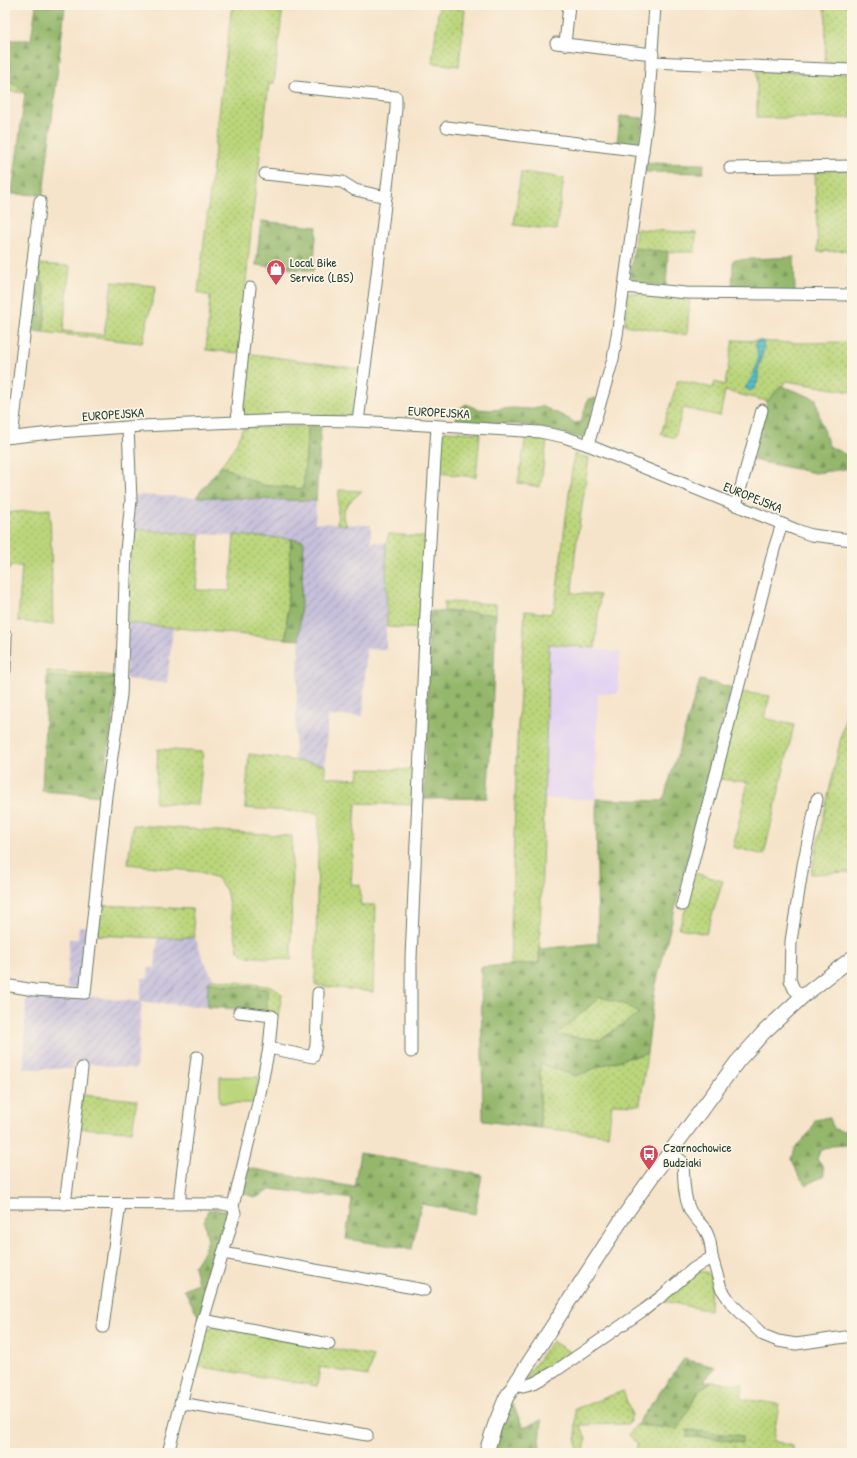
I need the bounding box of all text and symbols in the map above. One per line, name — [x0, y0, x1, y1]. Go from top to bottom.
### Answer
place label: Local Bike Service (LBS) — [290, 253, 354, 286]
shop icon: Local Bike Service (LBS) — [265, 258, 287, 286]
street label: EUROPEJSKA — [408, 401, 471, 423]
street label: EUROPEJSKA — [81, 403, 145, 425]
street label: EUROPEJSKA — [721, 477, 786, 517]
place label: Czarnochowice Budziaki — [663, 1138, 732, 1171]
bus stop icon: Czarnochowice Budziaki — [638, 1143, 660, 1171]

